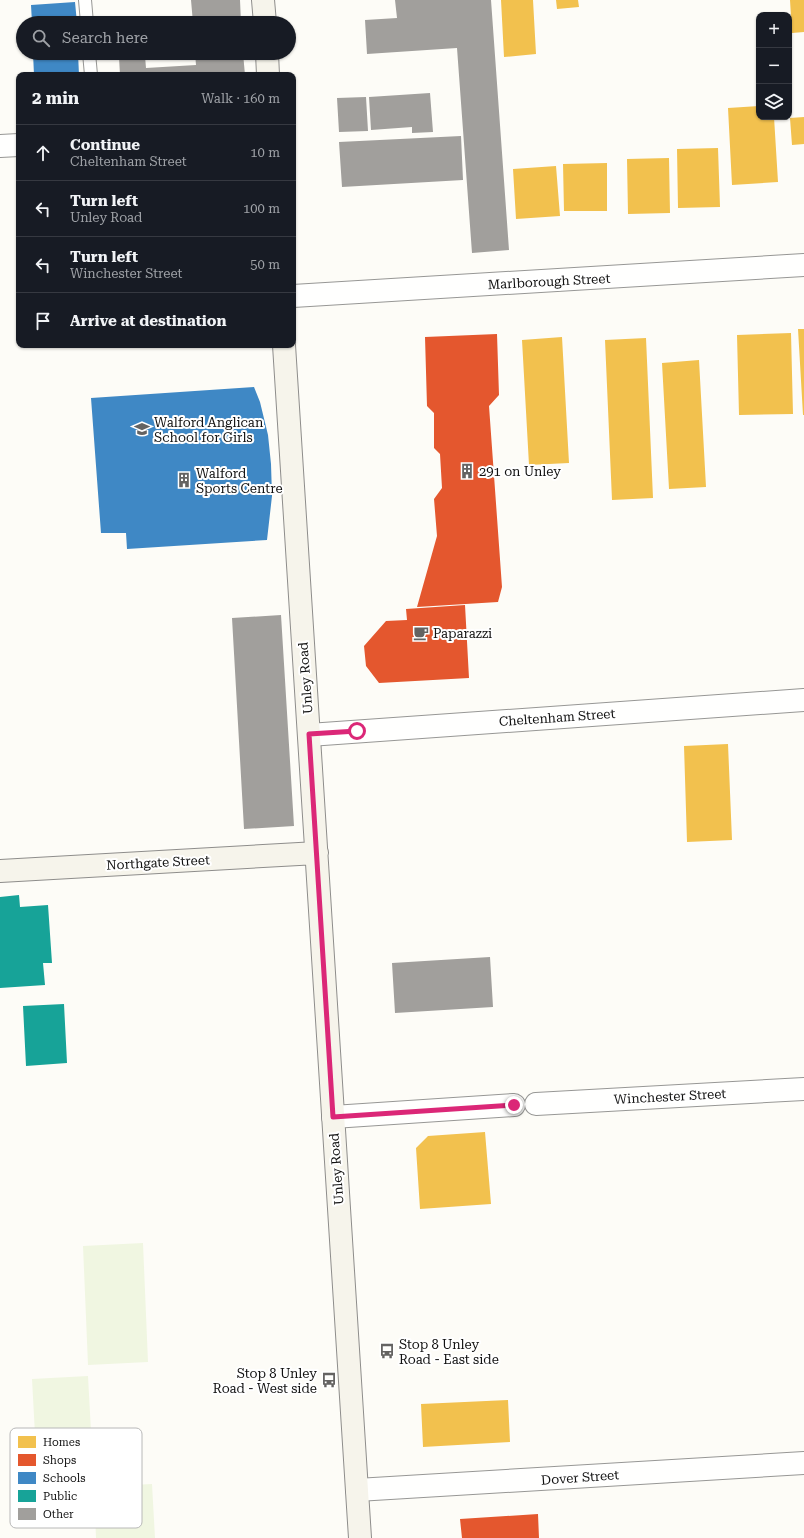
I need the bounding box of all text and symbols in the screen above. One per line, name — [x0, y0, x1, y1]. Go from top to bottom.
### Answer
map controls — [756, 12, 792, 120]
button: + — [756, 12, 792, 48]
search box — [16, 16, 296, 60]
icon: search — [30, 27, 52, 49]
text: Search here — [62, 29, 148, 47]
button: − — [756, 48, 792, 84]
button: layers — [756, 84, 792, 120]
text: 2 min — [32, 88, 79, 108]
text: Walk · 160 m — [201, 91, 280, 106]
text: Continue — [70, 136, 140, 154]
icon: ahead — [32, 142, 54, 164]
text: 10 m — [250, 145, 280, 160]
text: Cheltenham Street — [70, 154, 187, 169]
text: Turn left — [70, 192, 138, 210]
icon: left — [32, 198, 54, 220]
text: 100 m — [243, 201, 280, 216]
text: Unley Road — [70, 210, 142, 225]
text: Turn left — [70, 248, 138, 266]
icon: left — [32, 254, 54, 276]
text: 50 m — [250, 257, 280, 272]
text: Winchester Street — [70, 266, 182, 281]
street label: Marlborough Street — [487, 271, 611, 292]
icon: arrive — [32, 310, 54, 332]
text: Arrive at destination — [70, 312, 226, 330]
place label: Walford Anglican School for Girls — [154, 415, 264, 445]
school or university icon: Walford Anglican School for Girls — [133, 420, 151, 438]
building icon: 291 on Unley — [458, 462, 476, 480]
place label: 291 on Unley — [479, 464, 561, 479]
place label: Walford Sports Centre — [196, 466, 283, 496]
building icon: Walford Sports Centre — [175, 471, 193, 489]
cafe icon: Paparazzi — [412, 624, 430, 642]
place label: Paparazzi — [433, 626, 492, 641]
street label: Unley Road — [295, 641, 316, 715]
street label: Cheltenham Street — [498, 706, 616, 729]
route start — [348, 722, 366, 740]
street label: Northgate Street — [106, 852, 210, 873]
street label: Winchester Street — [613, 1086, 727, 1107]
route end — [505, 1096, 523, 1114]
street label: Unley Road — [326, 1132, 347, 1206]
place label: Stop 8 Unley Road - East side — [399, 1337, 499, 1367]
bus stop icon: Stop 8 Unley Road - East side — [378, 1342, 396, 1360]
place label: Stop 8 Unley Road - West side — [213, 1366, 317, 1396]
bus stop icon: Stop 8 Unley Road - West side — [320, 1371, 338, 1389]
legend — [10, 1428, 142, 1528]
text: Homes — [43, 1436, 80, 1449]
text: Shops — [43, 1454, 76, 1467]
street label: Dover Street — [541, 1467, 620, 1488]
text: Schools — [43, 1472, 85, 1485]
text: Public — [43, 1490, 77, 1503]
text: Other — [43, 1508, 74, 1521]

